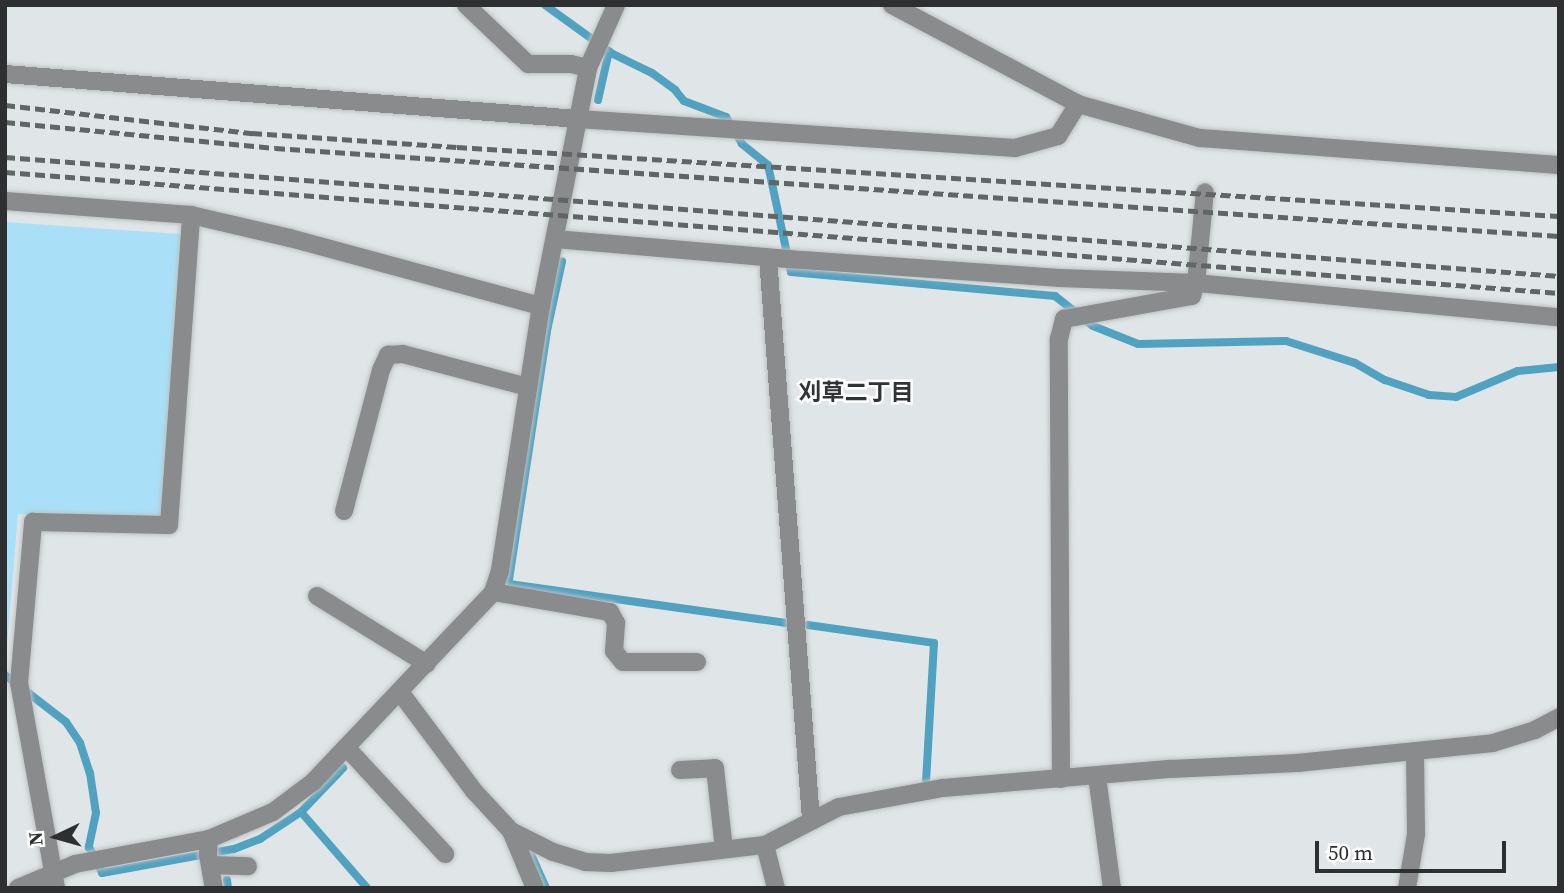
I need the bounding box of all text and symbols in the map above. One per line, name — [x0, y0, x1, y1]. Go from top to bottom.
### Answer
district label: 刈草二丁目 — [799, 378, 913, 406]
north arrow — [21, 802, 91, 872]
scale bar — [1319, 826, 1510, 870]
text: N — [22, 831, 49, 847]
text: 50 m — [1328, 838, 1373, 867]

